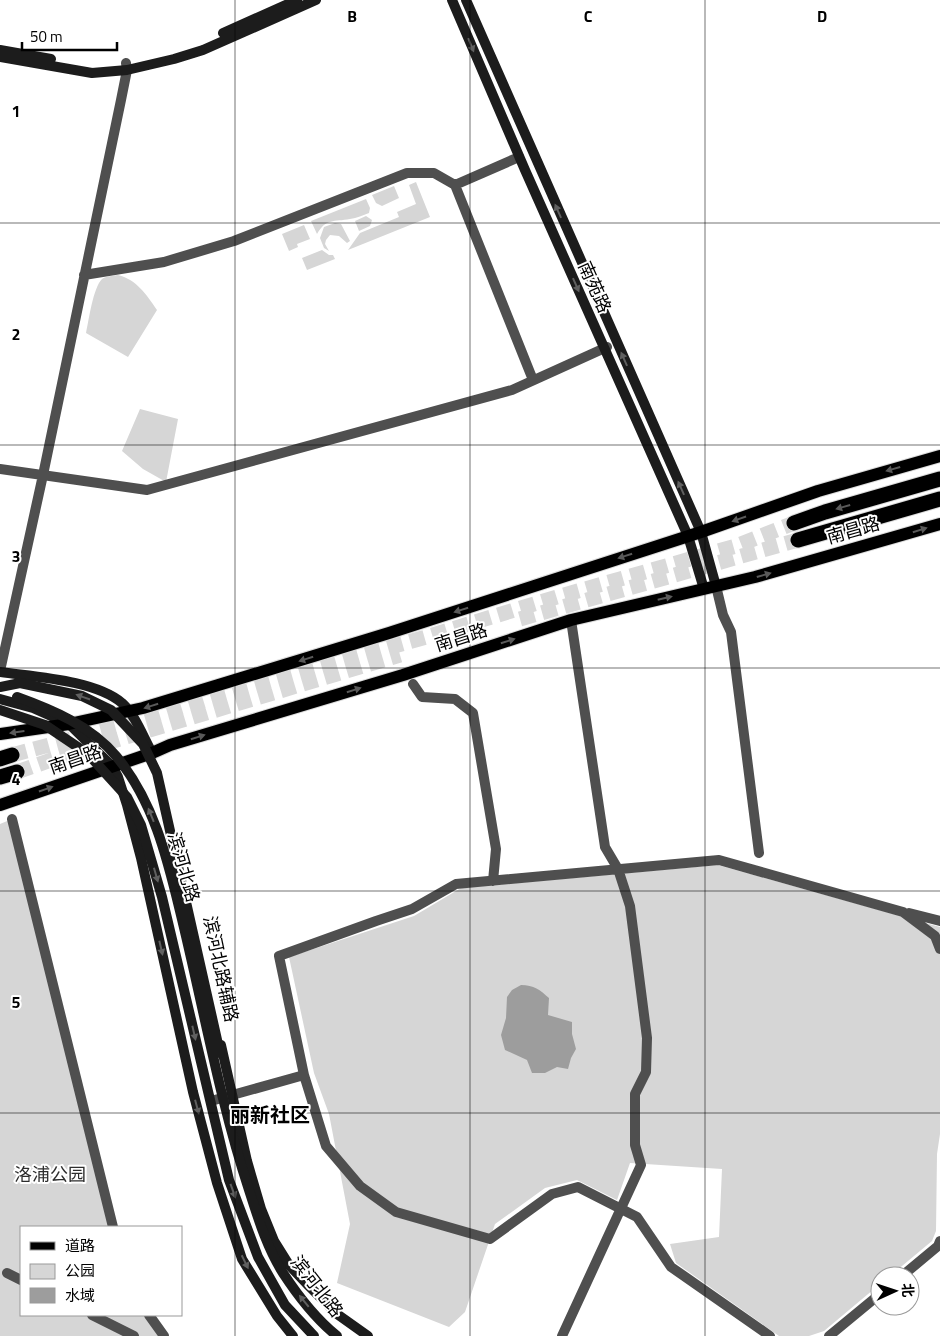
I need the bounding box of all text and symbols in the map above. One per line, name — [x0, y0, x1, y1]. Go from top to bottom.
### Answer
text: B — [347, 4, 357, 28]
text: C — [584, 4, 593, 28]
text: D — [817, 4, 827, 28]
scale bar — [22, 20, 118, 52]
text: 50 m — [30, 25, 63, 48]
one-way arrow — [467, 38, 475, 53]
text: 1 — [12, 99, 20, 123]
one-way arrow — [554, 204, 562, 218]
street label: 南苑路 — [572, 257, 618, 317]
one-way arrow — [572, 278, 580, 292]
text: 2 — [12, 322, 20, 346]
one-way arrow — [620, 352, 628, 366]
one-way arrow — [886, 466, 901, 474]
one-way arrow — [677, 481, 685, 495]
one-way arrow — [835, 503, 850, 511]
street label: 南昌路 — [823, 510, 883, 550]
one-way arrow — [731, 516, 746, 523]
one-way arrow — [913, 526, 928, 534]
text: 3 — [12, 544, 20, 568]
one-way arrow — [618, 553, 633, 561]
one-way arrow — [756, 570, 771, 578]
one-way arrow — [657, 594, 673, 602]
one-way arrow — [453, 606, 468, 614]
street label: 南昌路 — [431, 616, 491, 658]
one-way arrow — [501, 637, 516, 644]
one-way arrow — [299, 655, 314, 663]
one-way arrow — [346, 686, 361, 694]
one-way arrow — [75, 693, 90, 700]
one-way arrow — [143, 703, 158, 711]
one-way arrow — [9, 728, 25, 736]
one-way arrow — [191, 732, 206, 740]
street label: 南昌路 — [45, 737, 105, 781]
text: 4 — [12, 767, 21, 791]
one-way arrow — [39, 785, 54, 793]
one-way arrow — [147, 808, 155, 822]
street label: 滨河北路 — [161, 829, 207, 905]
one-way arrow — [152, 868, 160, 883]
street label: 滨河北路辅路 — [197, 913, 245, 1025]
one-way arrow — [157, 941, 165, 956]
text: 5 — [12, 990, 21, 1014]
one-way arrow — [190, 1026, 198, 1041]
one-way arrow — [193, 1099, 201, 1114]
district label: 丽新社区 — [230, 1099, 310, 1130]
park label: 洛浦公园 — [14, 1161, 86, 1188]
one-way arrow — [229, 1184, 237, 1199]
legend — [20, 1226, 182, 1316]
text: 道路 — [65, 1234, 95, 1257]
street label: 滨河北路 — [284, 1249, 350, 1323]
one-way arrow — [241, 1255, 249, 1269]
text: 公园 — [65, 1259, 95, 1282]
north arrow — [870, 1266, 920, 1316]
text: 北 — [898, 1283, 919, 1298]
text: 水域 — [65, 1284, 95, 1307]
one-way arrow — [298, 1294, 309, 1307]

